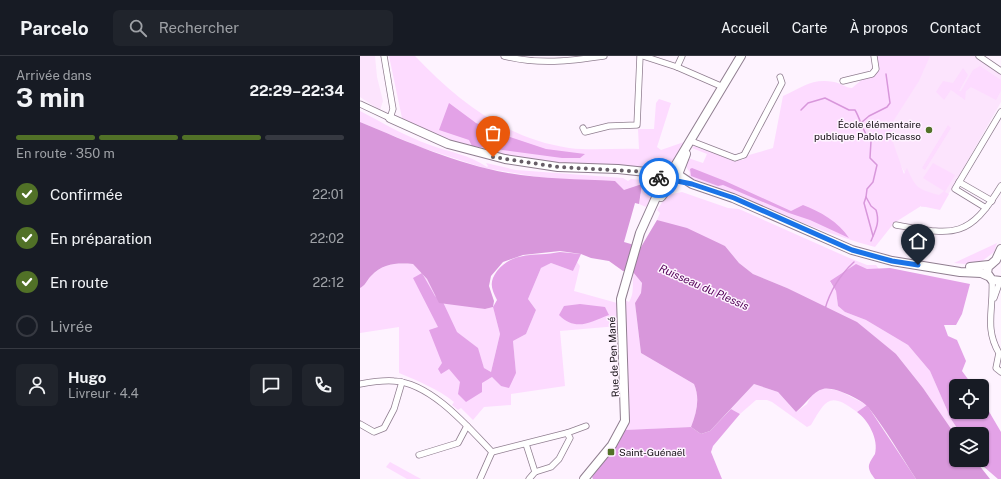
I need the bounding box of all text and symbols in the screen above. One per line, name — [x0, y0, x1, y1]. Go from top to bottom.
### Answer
search box — [113, 10, 393, 46]
text: Parcelo — [20, 17, 89, 39]
icon: search — [127, 17, 149, 39]
text: Rechercher — [159, 19, 239, 36]
text: Accueil — [721, 20, 770, 36]
text: Carte — [792, 20, 828, 36]
text: À propos — [850, 20, 908, 36]
text: Contact — [930, 20, 981, 36]
text: Arrivée dans — [16, 68, 92, 83]
text: 3 min — [16, 82, 85, 113]
text: 22:29–22:34 — [249, 82, 344, 99]
pin — [476, 116, 510, 157]
place label: École élémentaire publique Pablo Picasso — [814, 118, 921, 142]
icon: bag — [482, 122, 504, 144]
marker: École élémentaire publique Pablo Picasso — [924, 125, 934, 135]
text: En route · 350 m — [16, 146, 115, 161]
courier — [639, 158, 679, 198]
icon: bike — [648, 167, 670, 189]
icon: check — [16, 183, 38, 205]
text: Confirmée — [50, 186, 123, 203]
text: 22:01 — [312, 187, 344, 202]
pin — [901, 224, 935, 265]
icon: check — [16, 227, 38, 249]
text: En préparation — [50, 230, 152, 247]
icon: home — [907, 230, 929, 252]
text: 22:02 — [310, 231, 344, 246]
water label: Ruisseau du Plessis — [657, 262, 751, 312]
icon: check — [16, 271, 38, 293]
text: En route — [50, 274, 108, 291]
text: 22:12 — [313, 275, 344, 290]
street label: Rue de Pen Mané — [605, 316, 621, 397]
text: Livrée — [50, 318, 93, 335]
button: person — [16, 364, 58, 406]
button: chat — [250, 364, 292, 406]
button: phone — [302, 364, 344, 406]
text: Hugo — [68, 369, 106, 386]
map controls — [949, 379, 989, 467]
button: locate — [949, 379, 989, 419]
text: Livreur · 4.4 — [68, 386, 139, 401]
button: layers — [949, 427, 989, 467]
place label: Saint-Guénaël — [619, 446, 686, 458]
marker: Saint-Guénaël — [606, 447, 616, 457]

